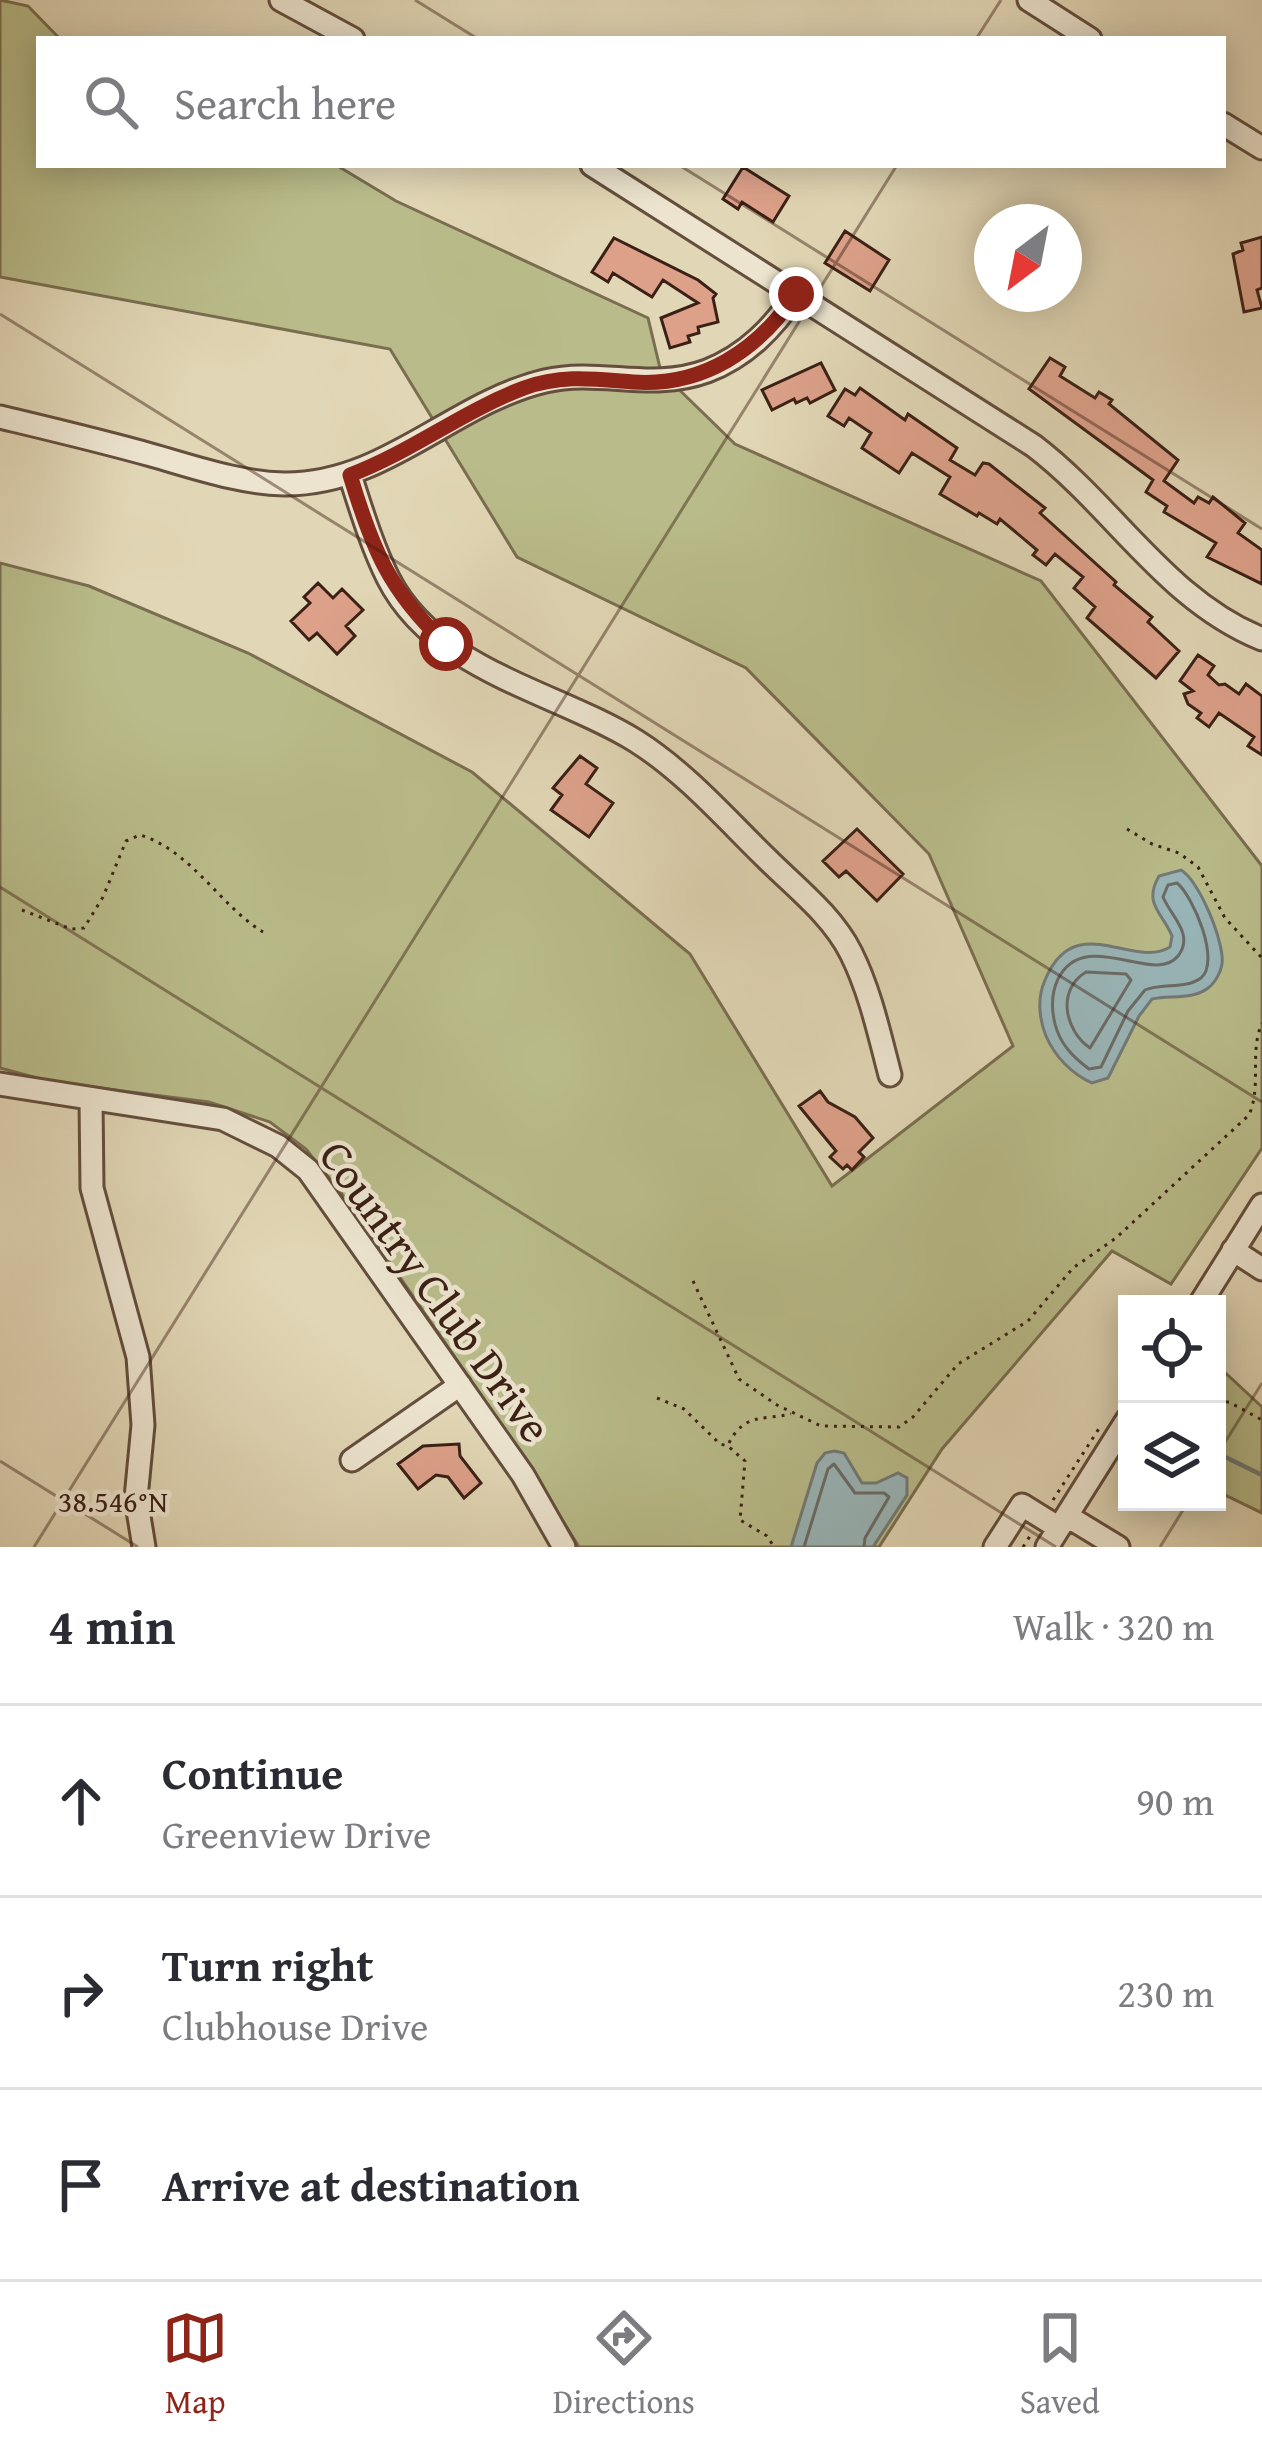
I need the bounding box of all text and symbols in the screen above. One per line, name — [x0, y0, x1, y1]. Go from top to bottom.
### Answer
search box — [36, 36, 1226, 168]
icon: search — [78, 69, 144, 135]
text: Search here — [174, 70, 396, 135]
north arrow — [974, 204, 1082, 312]
route end — [769, 267, 823, 321]
route start — [419, 617, 473, 671]
street label: Country Club Drive — [304, 1126, 568, 1455]
map controls — [1118, 1295, 1226, 1511]
button: locate — [1118, 1295, 1226, 1403]
button: layers — [1118, 1403, 1226, 1511]
text: 38.546°N — [58, 1479, 168, 1523]
text: 4 min — [48, 1588, 175, 1663]
text: Walk · 320 m — [1013, 1597, 1214, 1654]
text: Continue — [162, 1740, 343, 1805]
icon: ahead — [48, 1768, 114, 1834]
text: 90 m — [1136, 1772, 1214, 1829]
text: Greenview Drive — [162, 1805, 431, 1862]
text: Turn right — [162, 1932, 374, 1997]
icon: right — [48, 1960, 114, 2026]
text: 230 m — [1117, 1964, 1214, 2021]
text: Clubhouse Drive — [162, 1997, 428, 2054]
icon: arrive — [48, 2152, 114, 2218]
text: Arrive at destination — [162, 2152, 580, 2217]
tab: Map — [162, 2305, 228, 2425]
tab: Directions — [553, 2305, 695, 2425]
tab: Saved — [1020, 2305, 1100, 2425]

